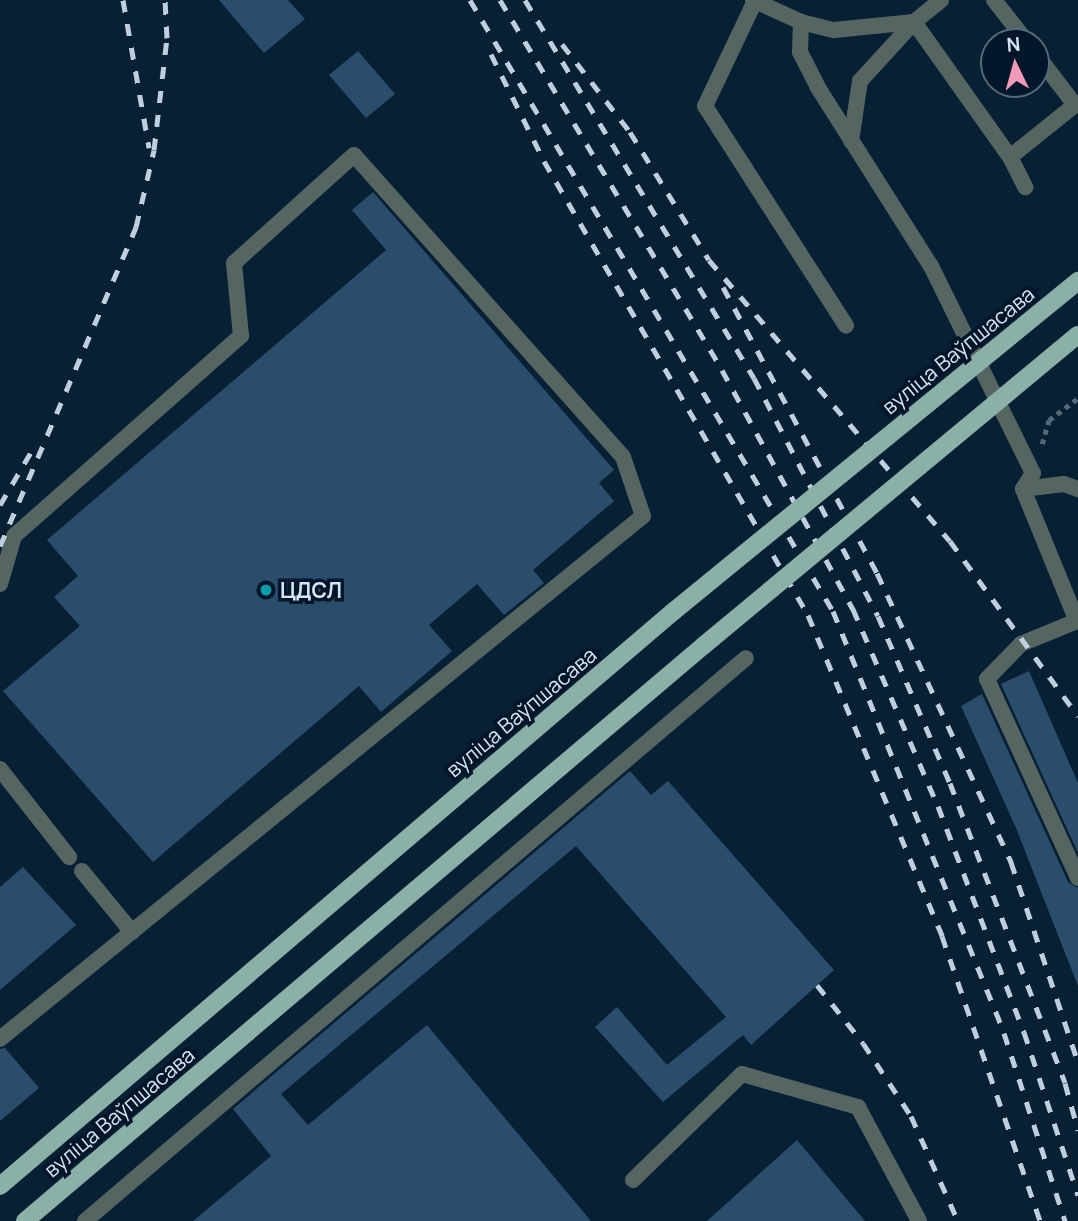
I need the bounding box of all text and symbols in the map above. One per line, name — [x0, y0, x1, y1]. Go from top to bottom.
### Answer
north arrow — [980, 28, 1050, 98]
text: N — [1005, 31, 1021, 58]
street label: вуліца Ваўпшасава — [877, 281, 1039, 419]
place label: ЦДСЛ — [280, 577, 342, 603]
marker: ЦДСЛ — [258, 582, 274, 598]
street label: вуліца Ваўпшасава — [441, 642, 601, 782]
street label: вуліца Ваўпшасава — [39, 1042, 199, 1182]

